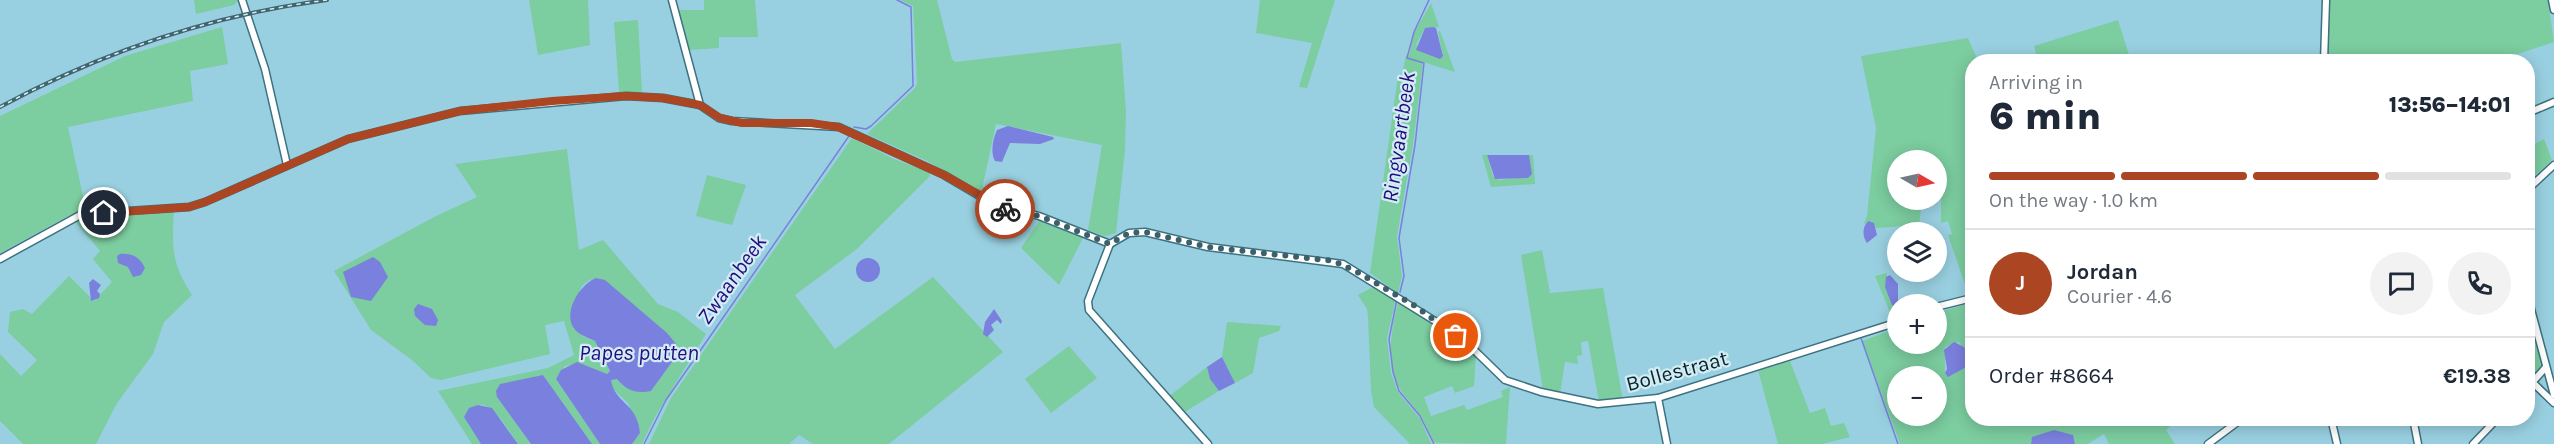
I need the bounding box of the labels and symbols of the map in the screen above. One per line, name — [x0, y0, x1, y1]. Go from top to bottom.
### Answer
water label: Ringvaartbeek — [1377, 69, 1421, 204]
north arrow — [1887, 150, 1947, 210]
courier — [975, 179, 1035, 239]
pin — [78, 187, 129, 238]
water label: Zwaanbeek — [692, 229, 773, 329]
pin — [1430, 310, 1481, 361]
water label: Papes putten — [579, 340, 699, 366]
street label: Bollestraat — [1623, 346, 1731, 396]

